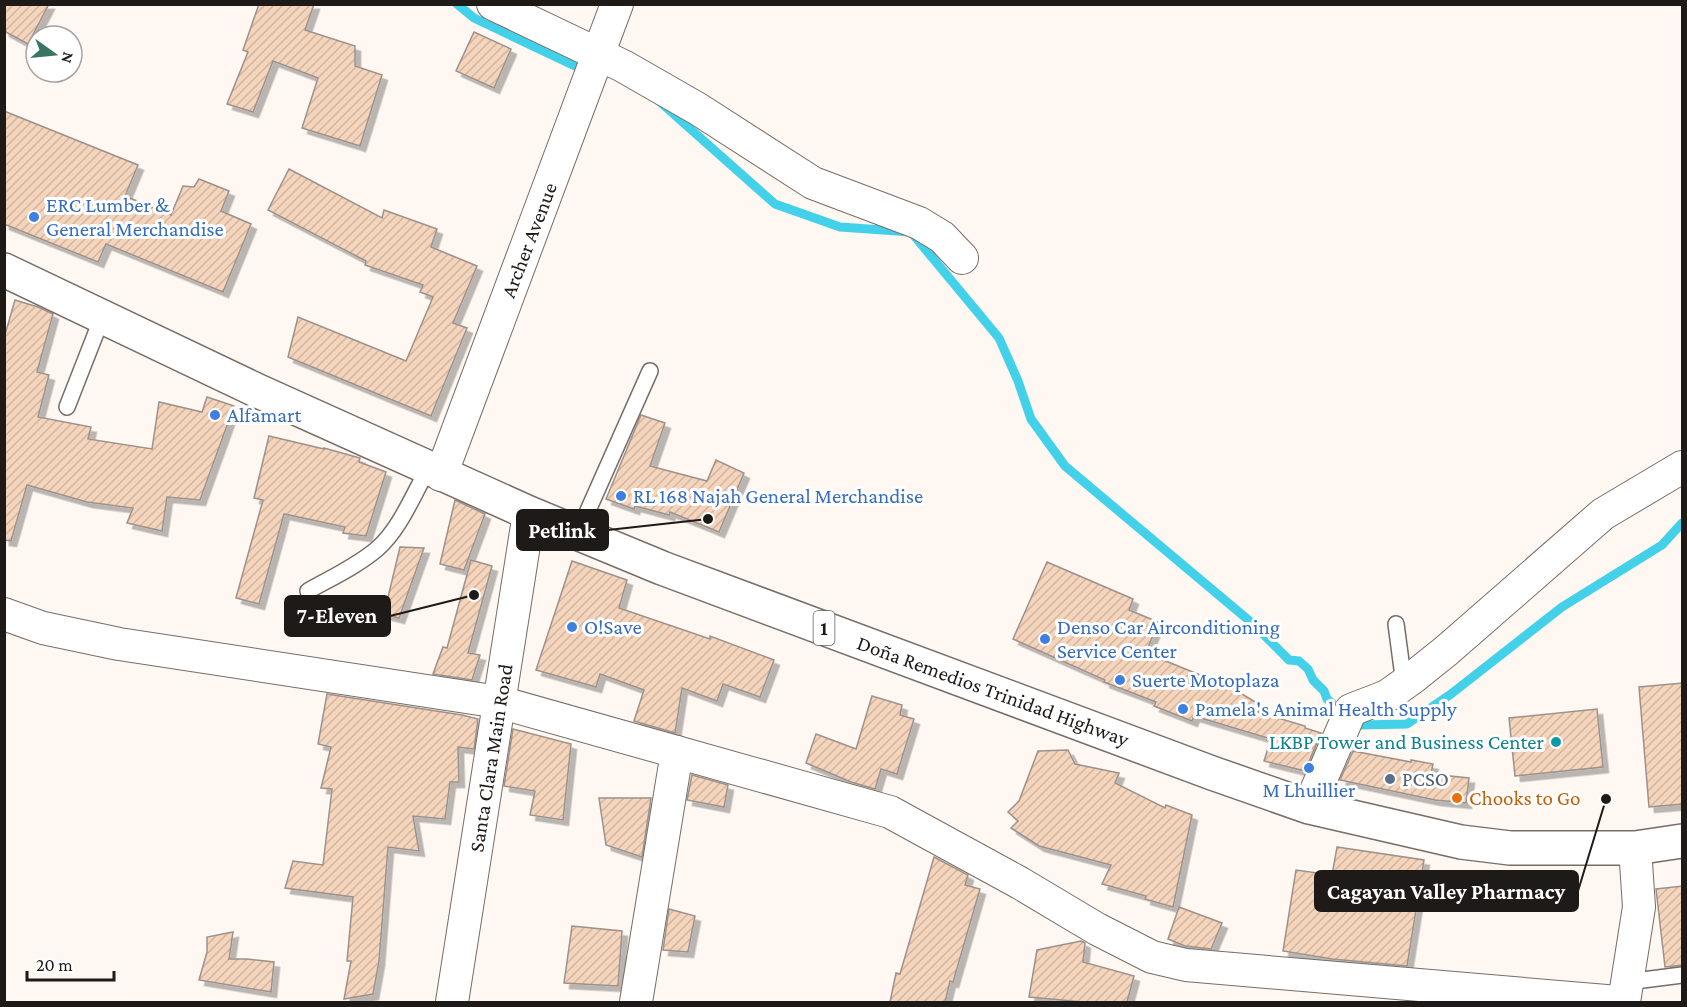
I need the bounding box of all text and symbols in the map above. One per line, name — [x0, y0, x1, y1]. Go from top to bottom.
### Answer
north arrow — [24, 24, 84, 84]
text: N — [58, 50, 78, 65]
street label: Archer Avenue — [496, 179, 562, 301]
place label: ERC Lumber & General Merchandise — [46, 193, 224, 241]
marker: ERC Lumber & General Merchandise — [27, 210, 41, 224]
place label: Alfamart — [227, 403, 302, 427]
marker: Alfamart — [208, 408, 222, 422]
place label: RL 168 Najah General Merchandise — [633, 484, 923, 508]
marker: RL 168 Najah General Merchandise — [614, 489, 628, 503]
callout: Petlink — [517, 510, 608, 550]
text: Petlink — [528, 518, 597, 543]
callout: 7-Eleven — [285, 596, 390, 636]
text: 7-Eleven — [297, 603, 378, 628]
road number: 1 — [814, 611, 834, 645]
place label: O!Save — [584, 615, 642, 639]
place label: Denso Car Airconditioning Service Center — [1057, 615, 1280, 663]
marker: O!Save — [565, 620, 579, 634]
street label: Doña Remedios Trinidad Highway — [854, 631, 1132, 752]
marker: Denso Car Airconditioning Service Center — [1038, 632, 1052, 646]
street label: Santa Clara Main Road — [464, 662, 518, 854]
place label: Suerte Motoplaza — [1132, 668, 1280, 692]
marker: Suerte Motoplaza — [1113, 673, 1127, 687]
place label: Pamela's Animal Health Supply — [1195, 697, 1457, 721]
marker: Pamela's Animal Health Supply — [1176, 702, 1190, 716]
place label: LKBP Tower and Business Center — [1269, 730, 1545, 754]
marker: LKBP Tower and Business Center — [1549, 735, 1563, 749]
marker: M Lhuillier — [1302, 761, 1316, 775]
place label: PCSO — [1402, 767, 1449, 791]
marker: PCSO — [1383, 772, 1397, 786]
place label: M Lhuillier — [1263, 778, 1356, 802]
place label: Chooks to Go — [1469, 786, 1580, 810]
marker: Chooks to Go — [1450, 791, 1464, 805]
callout: Cagayan Valley Pharmacy — [1315, 871, 1578, 911]
text: Cagayan Valley Pharmacy — [1327, 879, 1566, 904]
scale bar — [27, 944, 114, 982]
text: 20 m — [36, 955, 73, 975]

